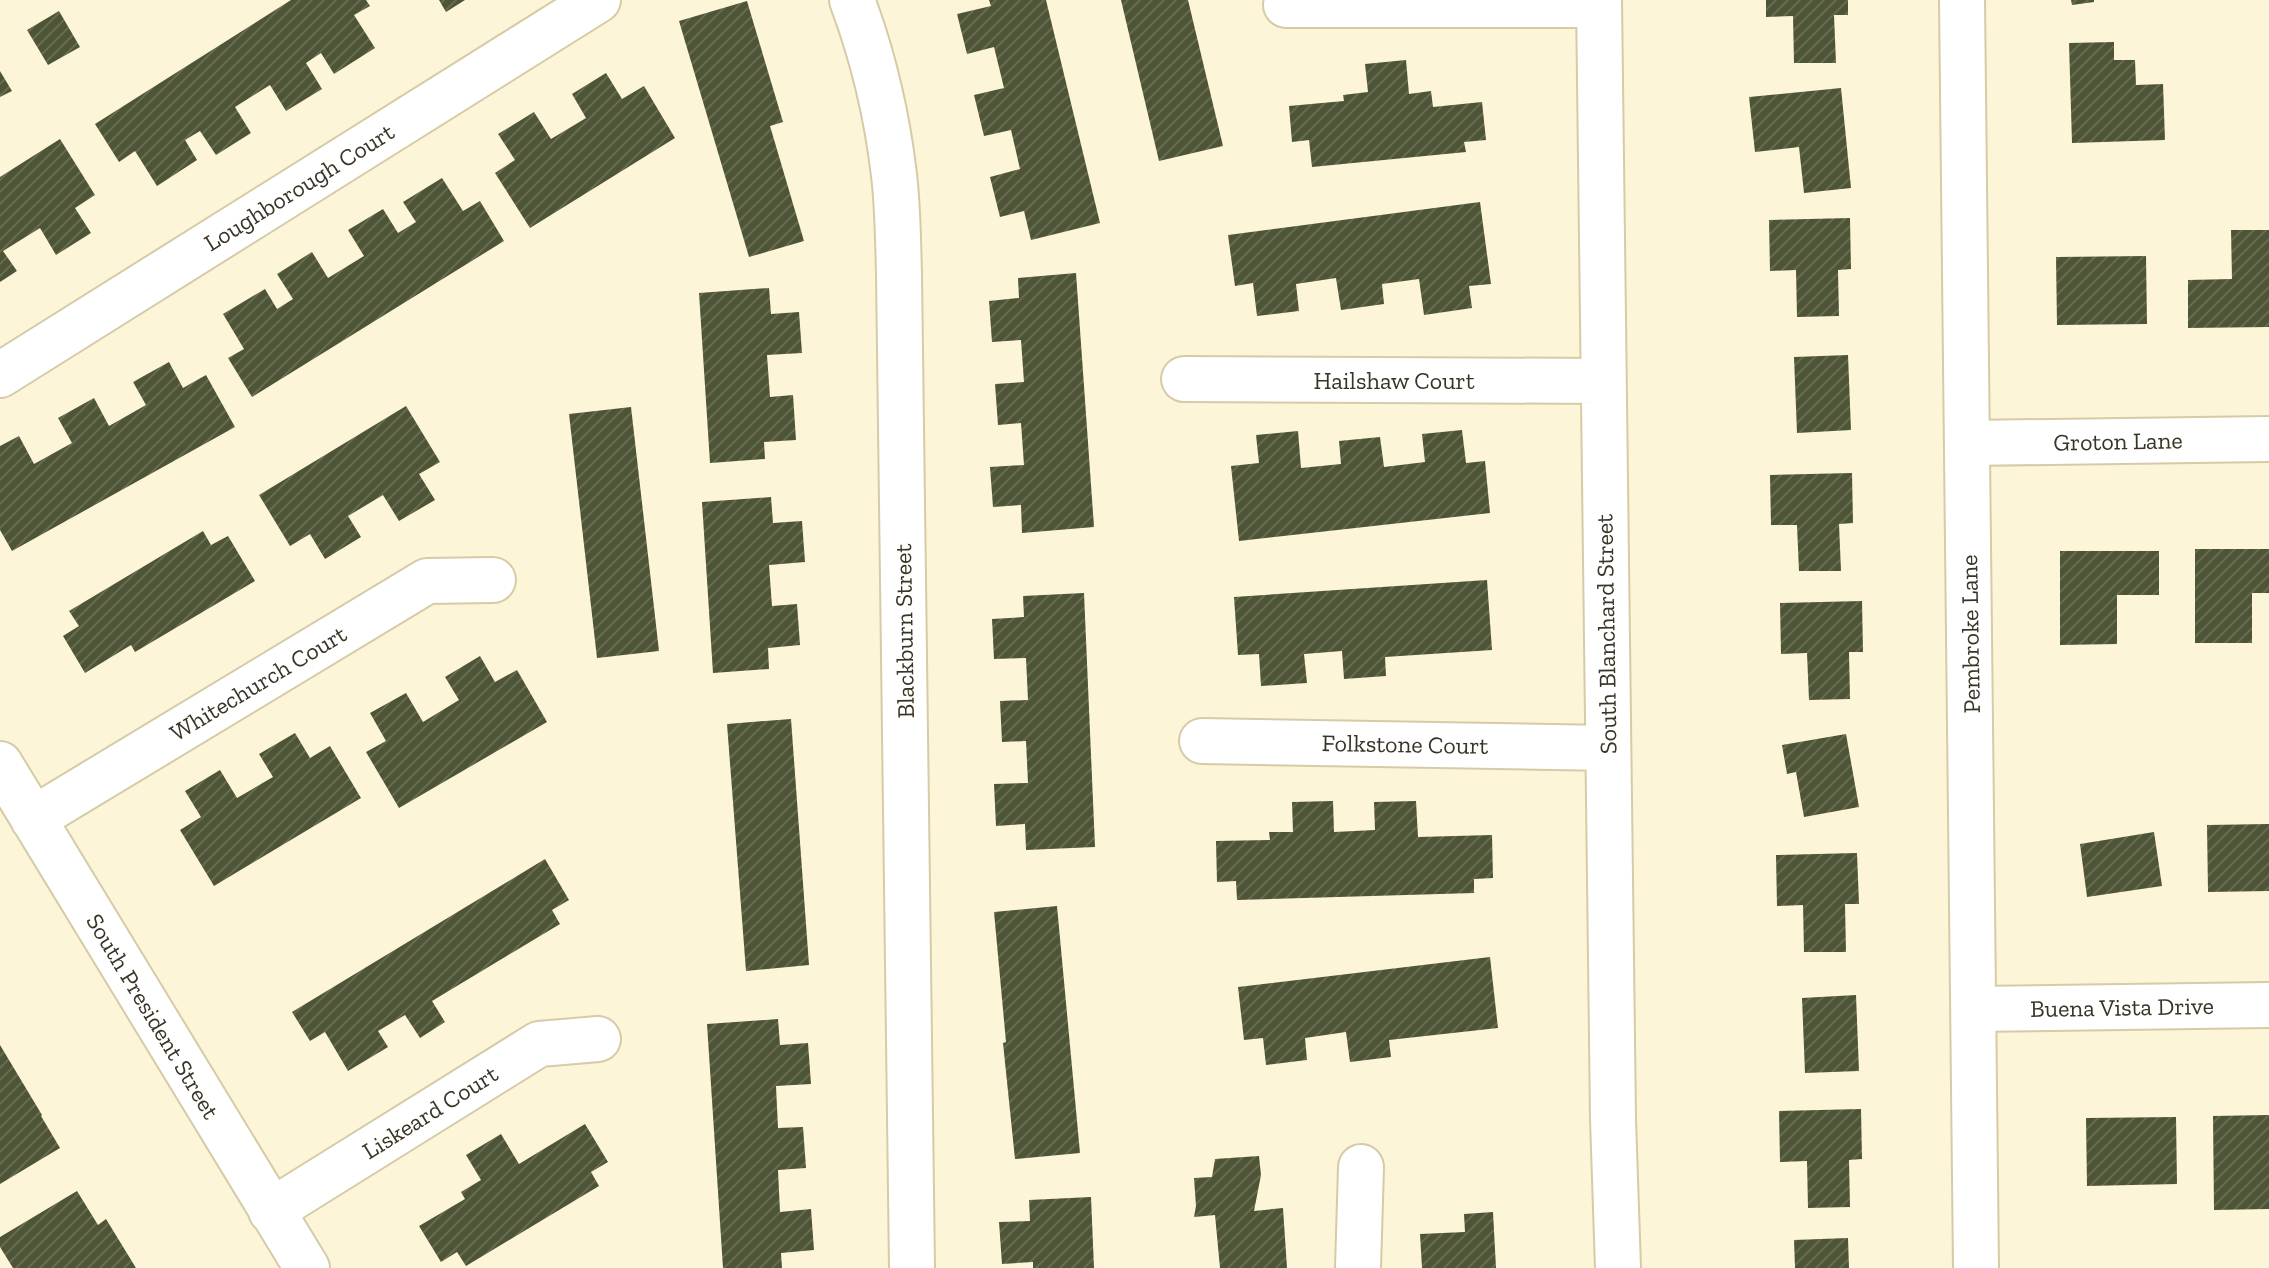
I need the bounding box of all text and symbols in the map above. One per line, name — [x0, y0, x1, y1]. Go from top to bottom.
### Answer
street label: Loughborough Court — [199, 117, 399, 257]
street label: Hailshaw Court — [1313, 366, 1475, 395]
street label: Groton Lane — [2053, 425, 2183, 457]
street label: South Blanchard Street — [1589, 514, 1623, 754]
street label: Blackburn Street — [888, 543, 920, 719]
street label: Pembroke Lane — [1954, 554, 1986, 714]
street label: Whitechurch Court — [164, 619, 352, 747]
street label: Folkstone Court — [1321, 728, 1489, 760]
street label: South President Street — [80, 908, 226, 1124]
street label: Buena Vista Drive — [2030, 991, 2214, 1023]
street label: Liskeard Court — [357, 1059, 503, 1165]

